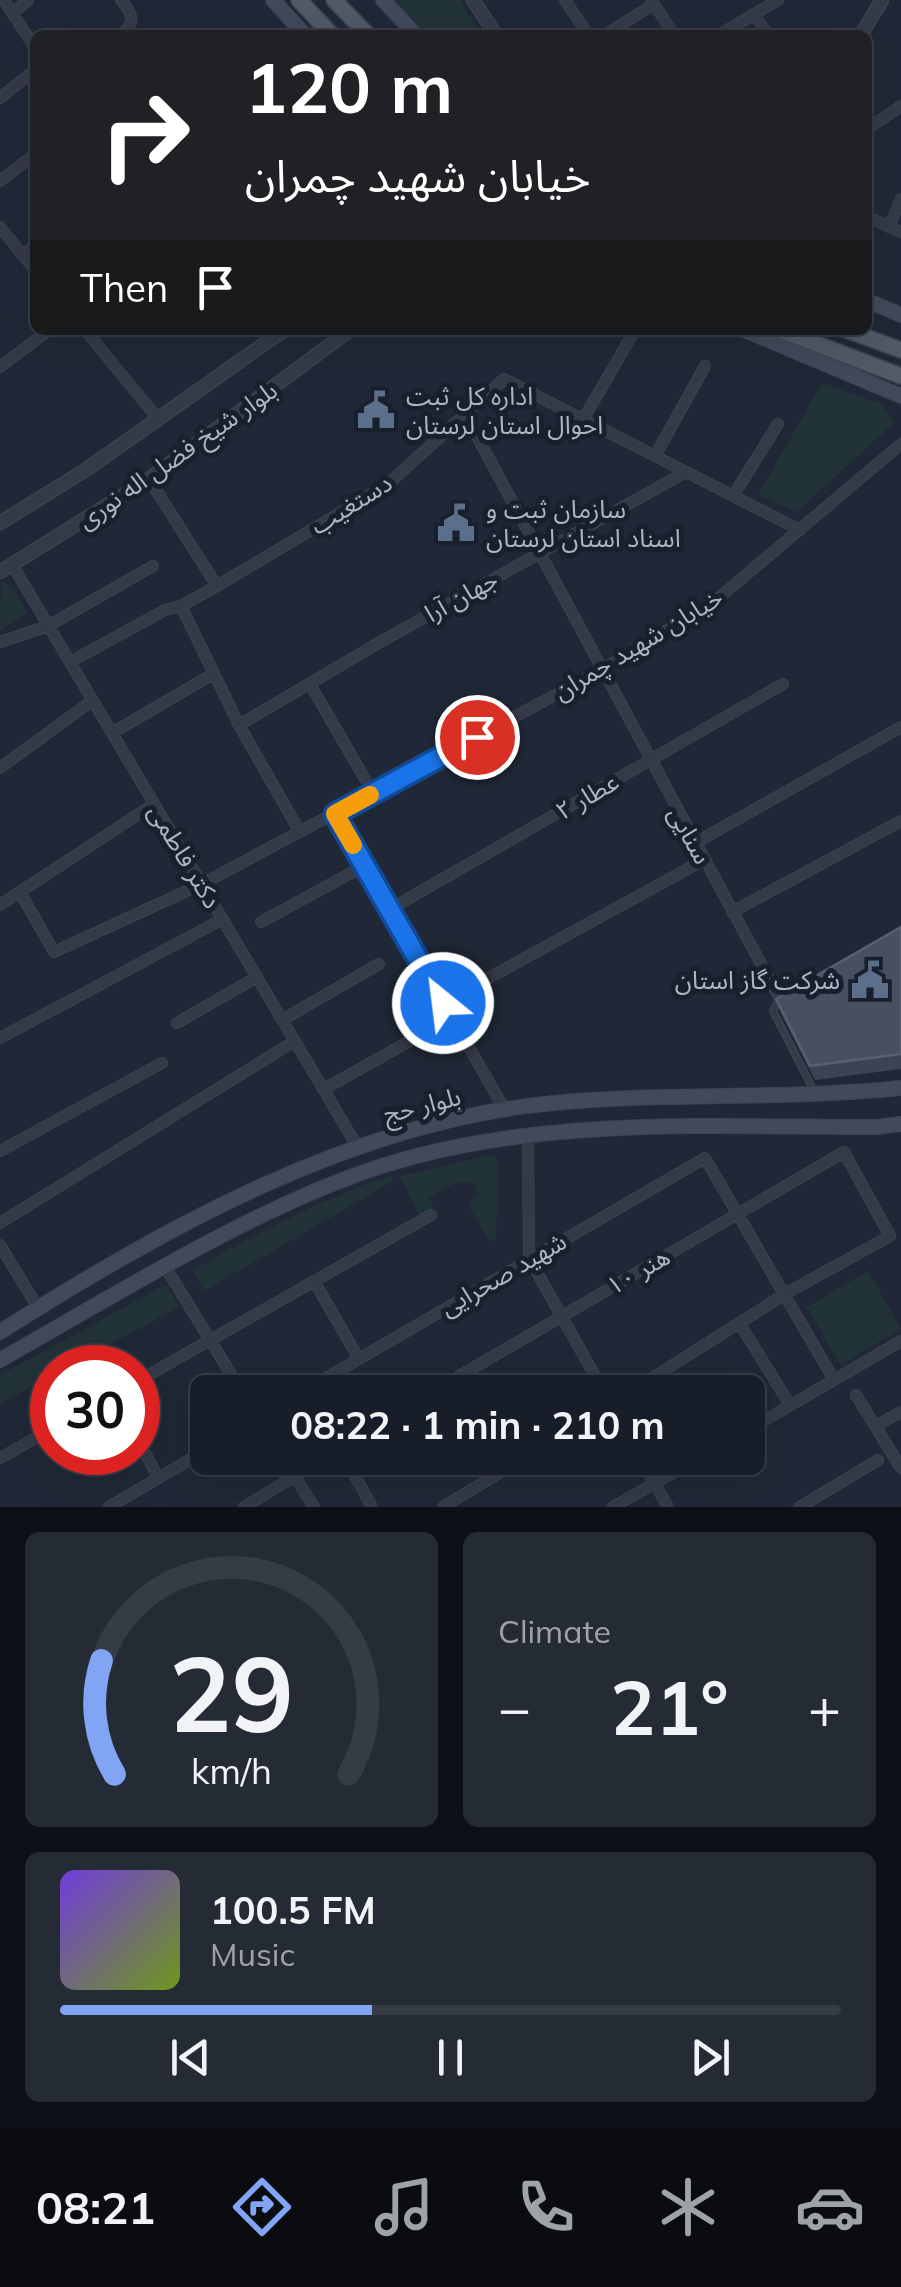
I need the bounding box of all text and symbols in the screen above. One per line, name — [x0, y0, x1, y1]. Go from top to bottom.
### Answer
text: 120 m — [245, 43, 453, 131]
icon: right — [80, 70, 210, 200]
text: خیابان شهید چمران — [245, 147, 590, 203]
icon: arrive — [188, 260, 243, 315]
text: Then — [80, 264, 168, 312]
street label: بلوار شیخ فضل اله نوری — [71, 374, 285, 538]
place label: اداره کل ثبت احوال استان لرستان — [406, 380, 603, 440]
public building icon: اداره کل ثبت احوال استان لرستان — [355, 389, 397, 431]
street label: دستغیب — [304, 466, 397, 541]
place label: سازمان ثبت و اسناد استان لرستان — [486, 493, 681, 553]
public building icon: سازمان ثبت و اسناد استان لرستان — [435, 502, 477, 544]
street label: جهان آرا — [419, 563, 503, 628]
street label: خیابان شهید چمران — [547, 581, 729, 707]
pin — [435, 695, 520, 780]
icon: arrive — [450, 710, 505, 765]
street label: عطار ۲ — [550, 765, 624, 826]
street label: دکتر فاطمی — [142, 798, 229, 914]
street label: سنایی — [662, 800, 719, 869]
position arrow — [391, 951, 495, 1055]
public building icon: شرکت گاز استان — [849, 959, 891, 1001]
place label: شرکت گاز استان — [675, 964, 840, 995]
street label: بلوار حج — [380, 1080, 465, 1133]
street label: شهید صحرایی — [434, 1225, 572, 1322]
street label: هنر ۱۰ — [601, 1240, 675, 1301]
speed limit sign: 30 — [30, 1345, 160, 1475]
text: 08:22 · 1 min · 210 m — [290, 1401, 665, 1449]
text: Climate — [498, 1611, 611, 1651]
text: 29 — [169, 1627, 294, 1758]
text: 21° — [610, 1660, 729, 1754]
text: − — [498, 1673, 531, 1742]
text: + — [808, 1673, 841, 1742]
text: km/h — [191, 1748, 272, 1793]
text: 100.5 FM — [210, 1886, 376, 1934]
text: Music — [210, 1934, 295, 1974]
icon: previous — [163, 2030, 218, 2085]
icon: pause — [423, 2030, 478, 2085]
icon: next — [683, 2030, 738, 2085]
icon: directions — [227, 2172, 297, 2242]
icon: music — [369, 2172, 439, 2242]
icon: phone — [511, 2172, 581, 2242]
icon: climate — [653, 2172, 723, 2242]
icon: car — [795, 2172, 865, 2242]
text: 08:21 — [36, 2179, 155, 2235]

